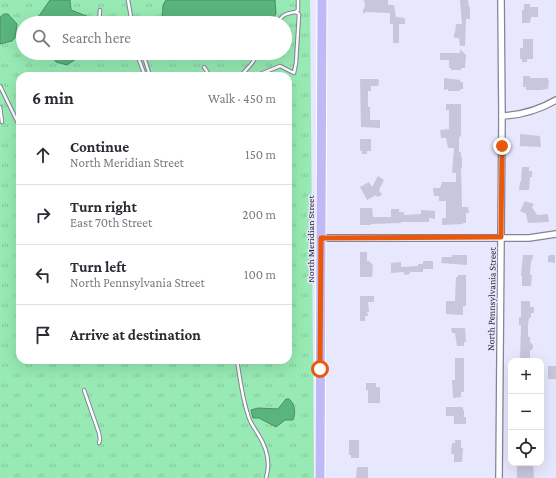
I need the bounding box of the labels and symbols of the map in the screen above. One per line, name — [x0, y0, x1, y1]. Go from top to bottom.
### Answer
route end — [493, 137, 511, 155]
street label: North Meridian Street — [305, 194, 316, 283]
street label: North Pennsylvania Street — [485, 246, 498, 351]
route start — [311, 360, 329, 378]

